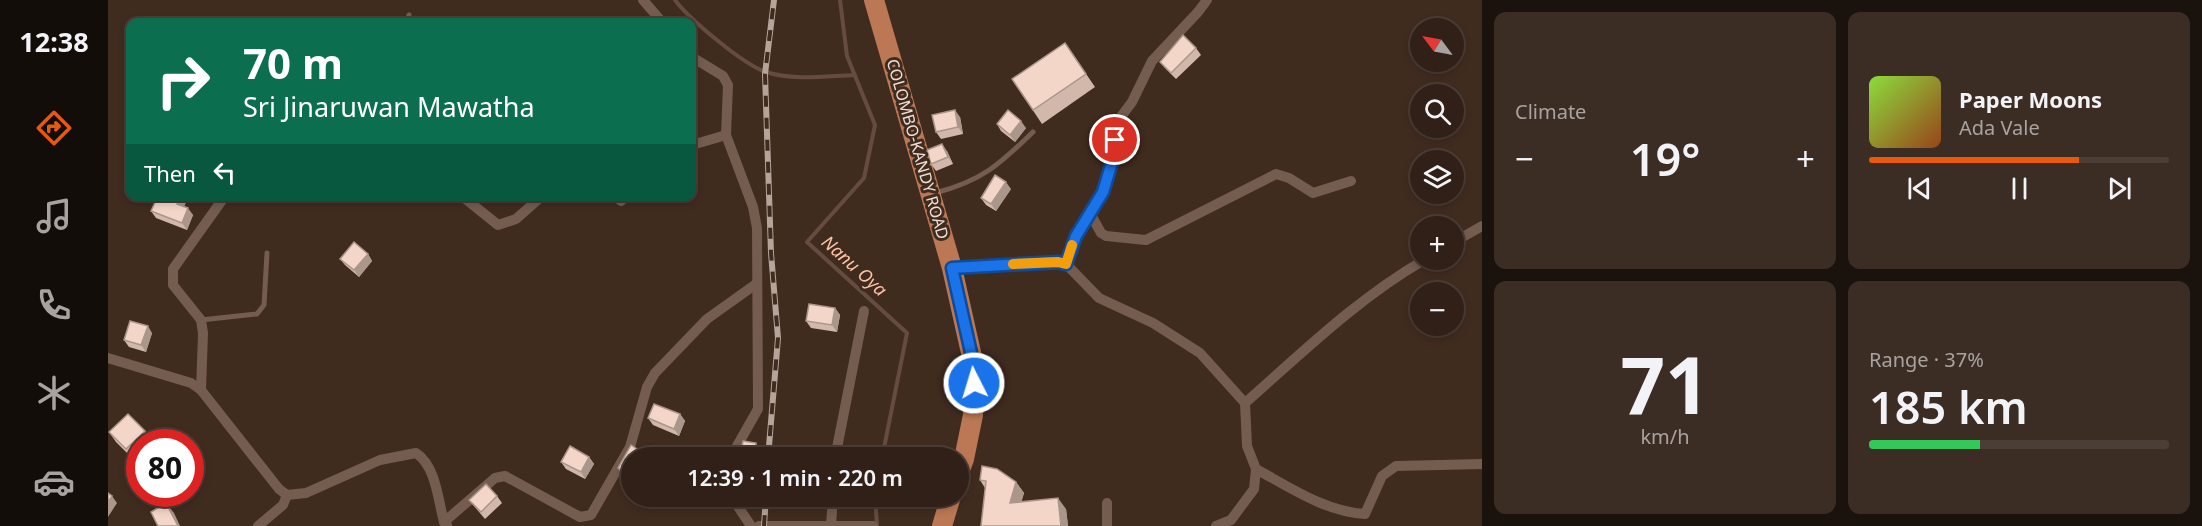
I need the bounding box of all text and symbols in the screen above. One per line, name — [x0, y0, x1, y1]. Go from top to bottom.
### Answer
north arrow — [1410, 18, 1464, 72]
map controls — [1410, 18, 1464, 336]
text: 12:38 — [19, 23, 89, 60]
text: 70 m — [243, 34, 343, 91]
icon: right — [144, 42, 222, 120]
street label: COLOMBO-KANDY ROAD — [882, 56, 954, 242]
button: search — [1410, 84, 1464, 138]
text: Paper Moons — [1959, 84, 2102, 114]
text: Sri Jinaruwan Mawatha — [243, 88, 535, 125]
text: Climate — [1515, 98, 1586, 125]
icon: directions — [33, 107, 75, 149]
pin — [1089, 114, 1140, 165]
text: Ada Vale — [1959, 114, 2040, 141]
icon: arrive — [1098, 123, 1131, 156]
text: 19° — [1630, 128, 1700, 189]
text: − — [1515, 136, 1534, 181]
text: + — [1796, 136, 1815, 181]
button: layers — [1410, 150, 1464, 204]
icon: left — [208, 156, 241, 189]
text: Then — [144, 158, 196, 188]
icon: previous — [1903, 172, 1936, 205]
icon: pause — [2003, 172, 2036, 205]
icon: next — [2103, 172, 2136, 205]
icon: music — [33, 195, 75, 237]
button: + — [1410, 216, 1464, 270]
water label: Nanu Oya — [817, 230, 892, 301]
button: − — [1410, 282, 1464, 336]
icon: phone — [33, 284, 75, 326]
text: 71 — [1620, 331, 1710, 437]
text: Range · 37% — [1869, 346, 1984, 373]
position arrow — [942, 351, 1006, 415]
icon: climate — [33, 372, 75, 414]
text: 185 km — [1869, 376, 2028, 437]
text: km/h — [1640, 423, 1690, 450]
speed limit sign: 80 — [126, 429, 204, 507]
icon: car — [33, 461, 75, 503]
text: 12:39 · 1 min · 220 m — [687, 462, 903, 492]

